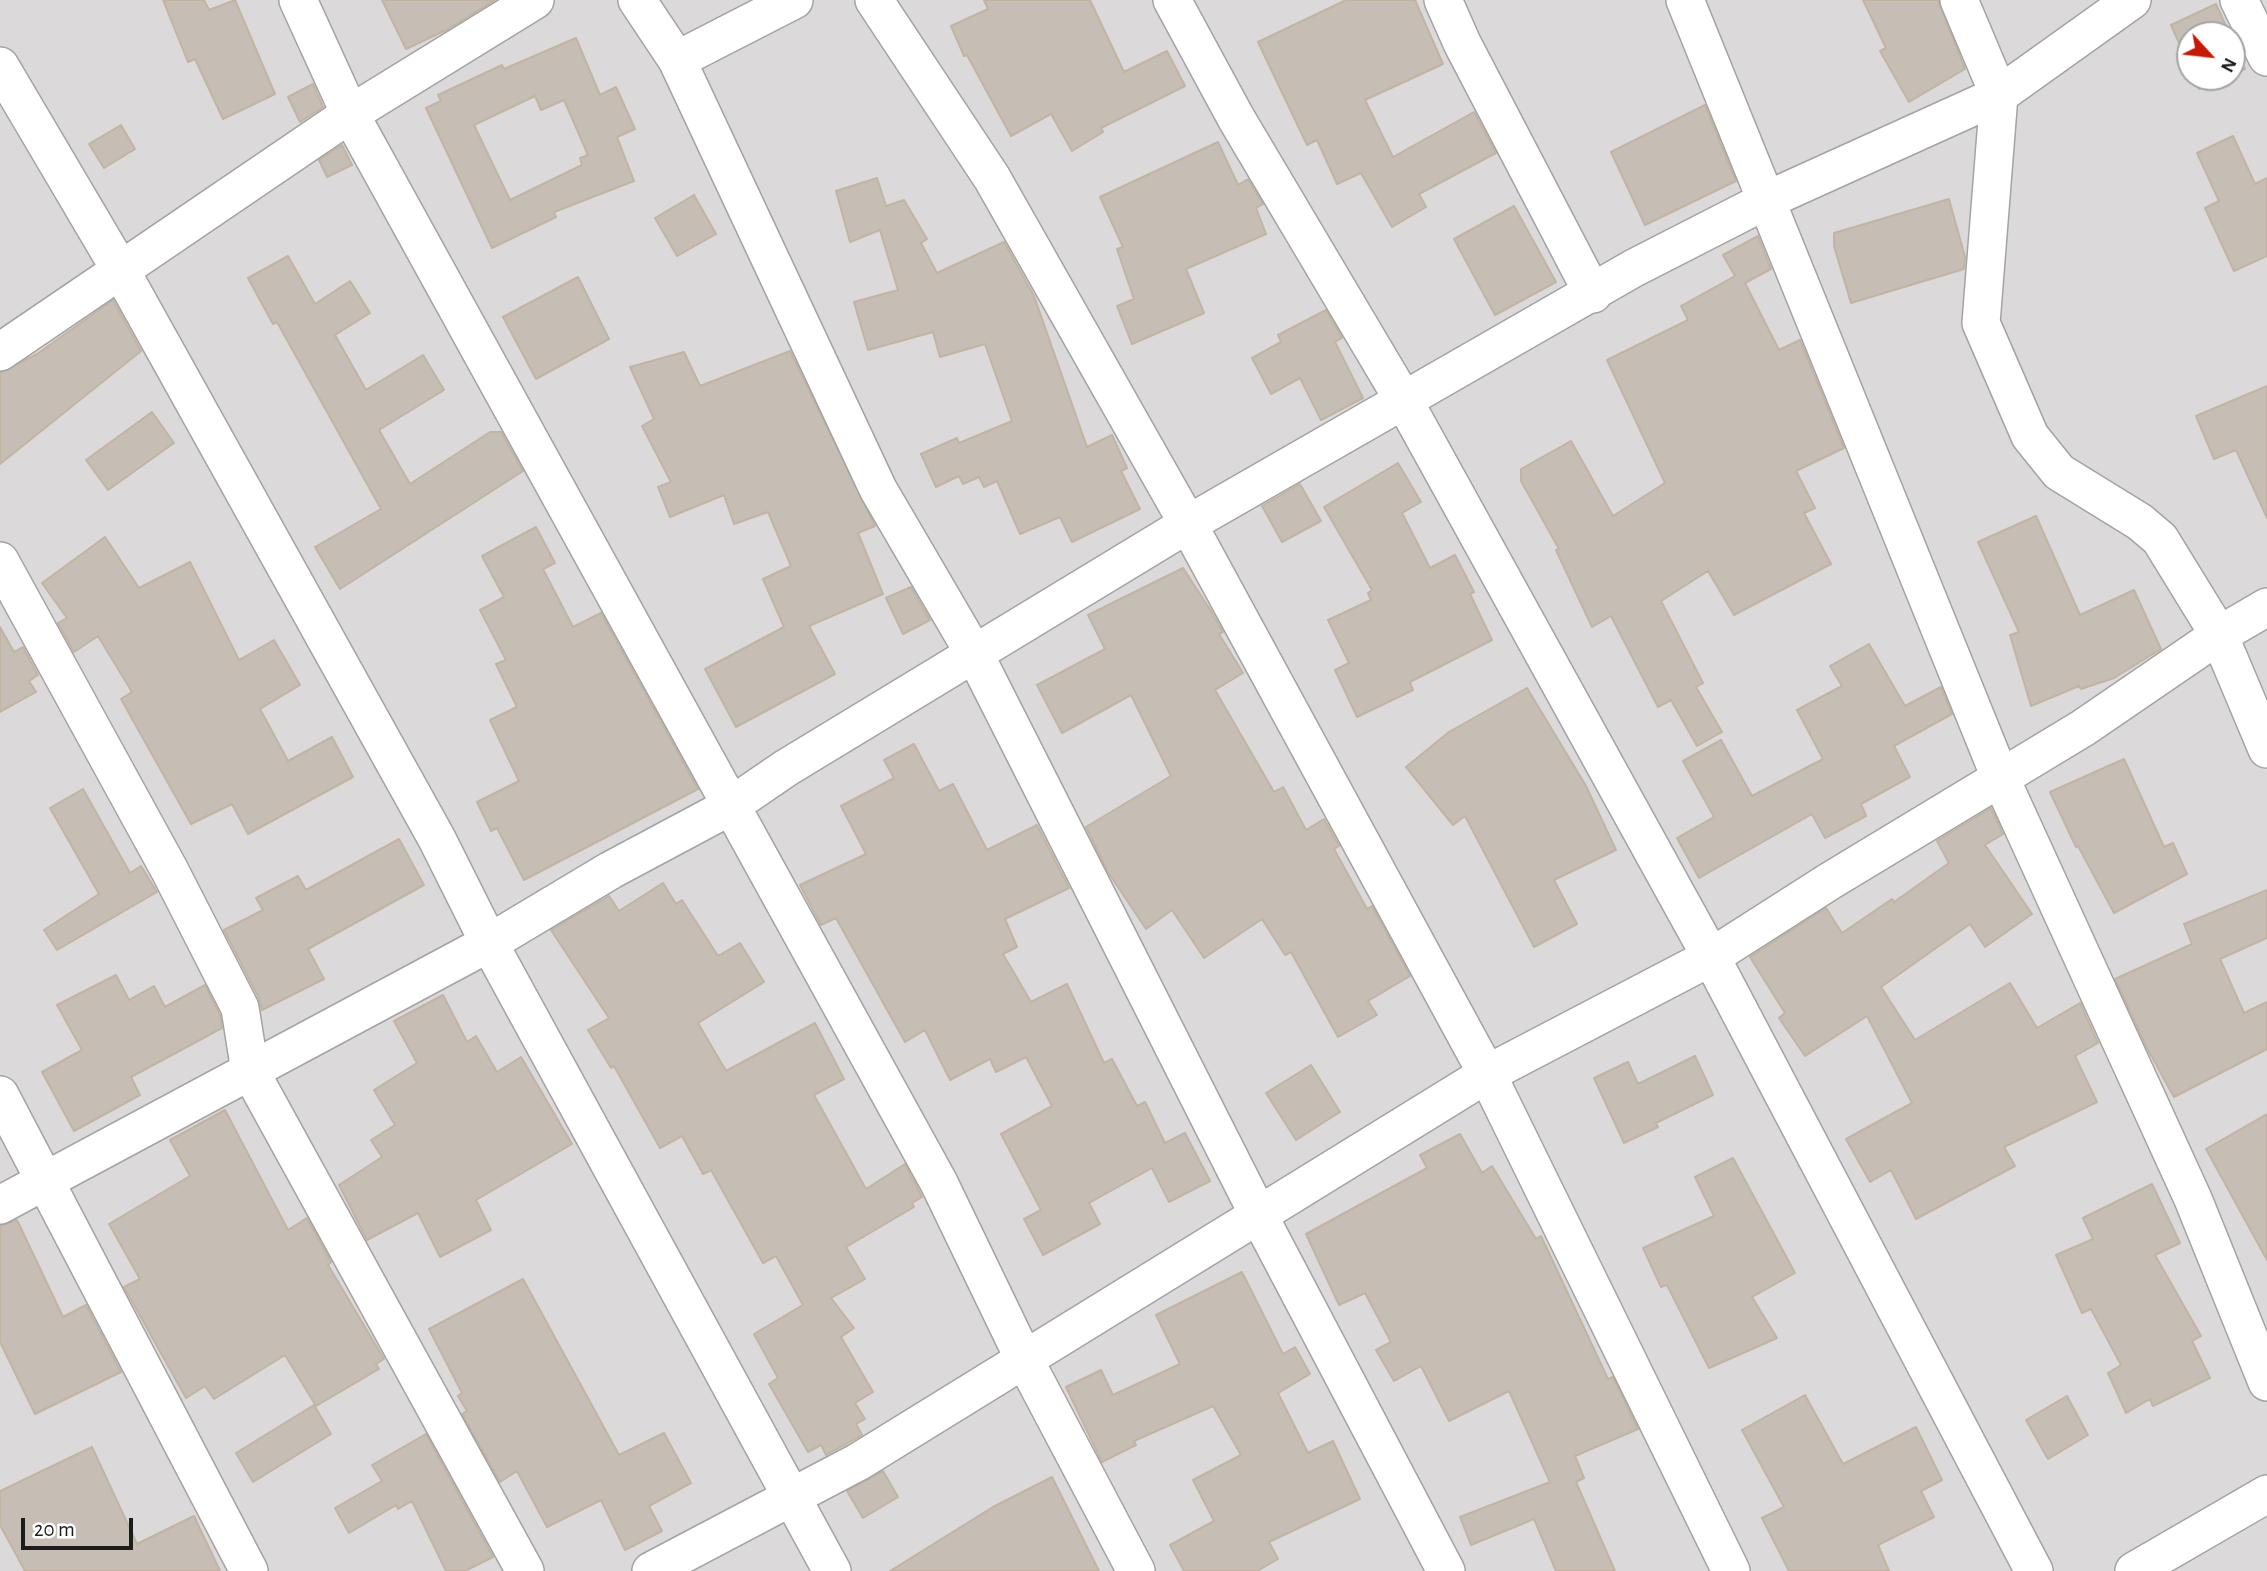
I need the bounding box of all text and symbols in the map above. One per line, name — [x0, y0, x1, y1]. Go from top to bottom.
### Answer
north arrow — [2176, 21, 2246, 91]
text: N — [2217, 55, 2240, 75]
scale bar — [24, 1504, 136, 1548]
text: 20 m — [34, 1519, 75, 1540]

